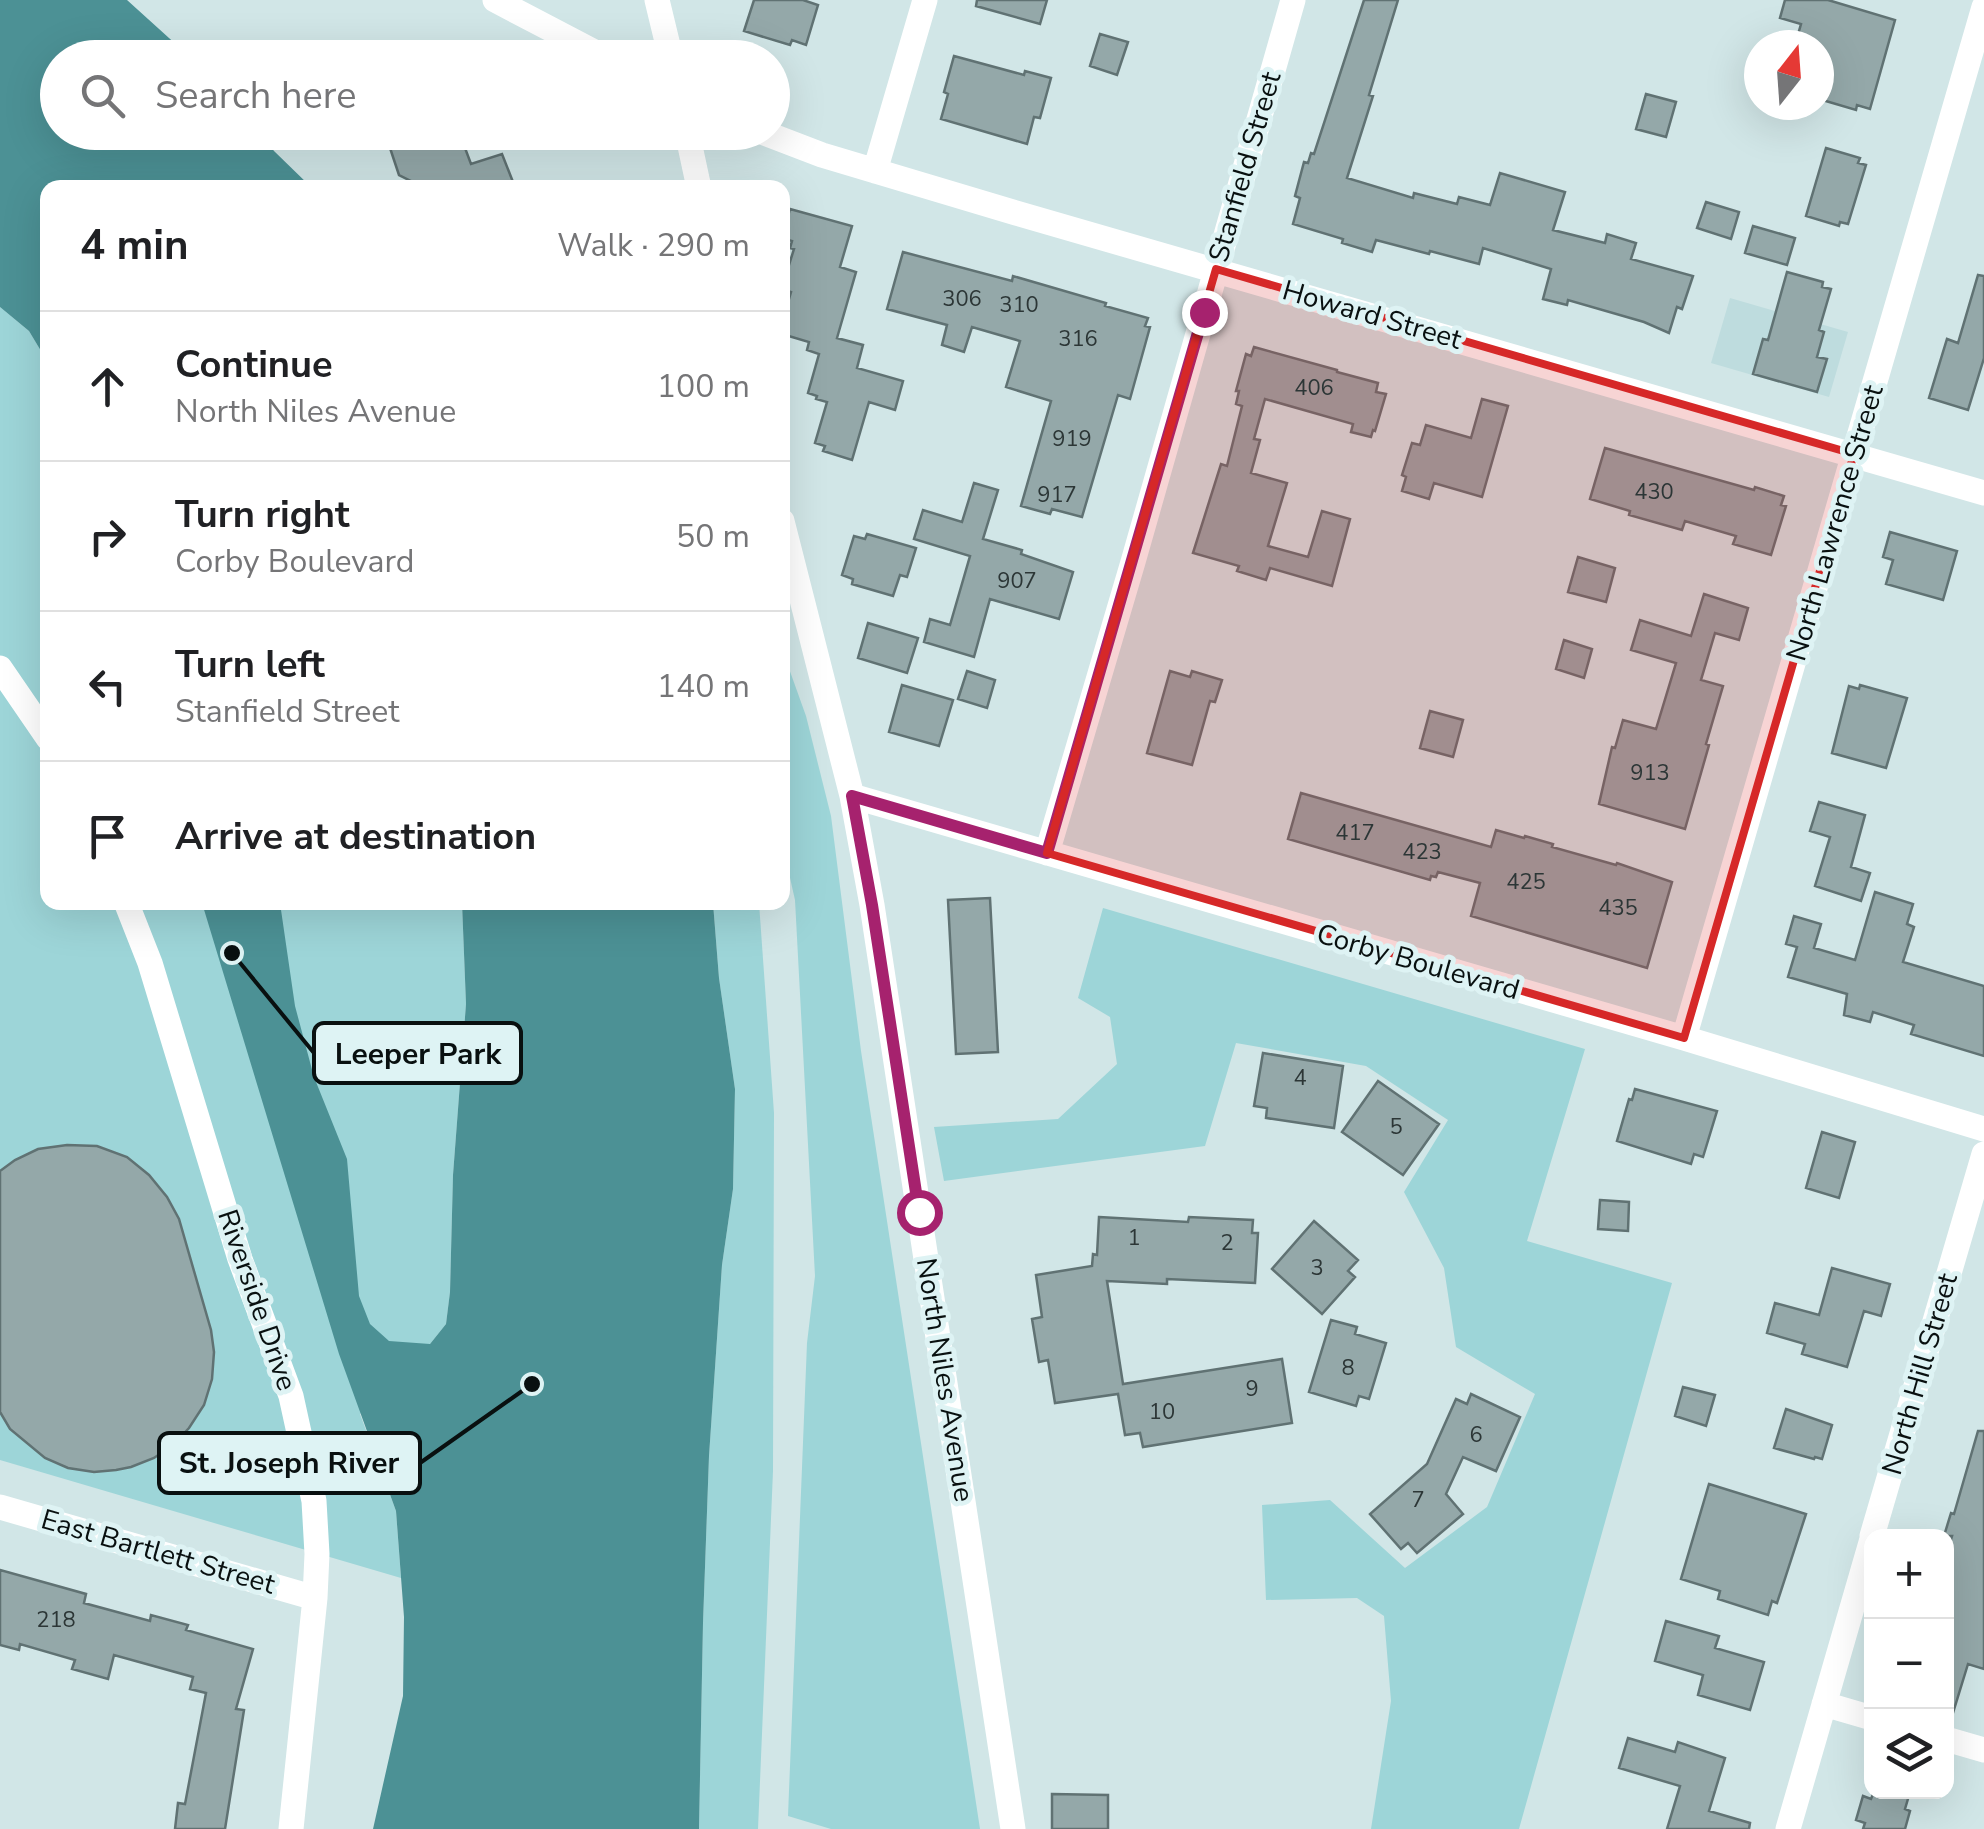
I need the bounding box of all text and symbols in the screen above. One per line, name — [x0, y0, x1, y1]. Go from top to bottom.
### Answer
north arrow — [1744, 30, 1834, 120]
search box — [40, 40, 790, 150]
street label: Stanfield Street — [1200, 67, 1290, 267]
icon: search — [75, 68, 130, 123]
text: Search here — [155, 70, 356, 121]
text: 4 min — [80, 217, 189, 274]
text: Walk · 290 m — [557, 224, 750, 267]
street label: Howard Street — [1278, 271, 1466, 359]
house number: 306 — [942, 284, 982, 314]
house number: 310 — [999, 290, 1039, 320]
route end — [1182, 290, 1228, 336]
house number: 316 — [1058, 324, 1098, 354]
text: Continue — [175, 339, 333, 390]
icon: ahead — [80, 359, 135, 414]
text: 100 m — [657, 365, 750, 408]
house number: 406 — [1294, 373, 1334, 403]
street label: North Lawrence Street — [1777, 380, 1893, 665]
text: North Niles Avenue — [175, 390, 456, 433]
house number: 919 — [1052, 424, 1092, 454]
house number: 430 — [1634, 477, 1674, 507]
house number: 917 — [1037, 480, 1077, 510]
text: Turn right — [175, 489, 350, 540]
icon: right — [80, 509, 135, 564]
text: 50 m — [676, 515, 750, 558]
text: Corby Boulevard — [175, 540, 414, 583]
house number: 907 — [997, 566, 1037, 596]
text: Turn left — [175, 639, 325, 690]
icon: left — [80, 659, 135, 714]
text: 140 m — [657, 665, 750, 708]
text: Stanfield Street — [175, 690, 399, 733]
house number: 913 — [1630, 758, 1670, 788]
icon: arrive — [80, 809, 135, 864]
text: Arrive at destination — [175, 811, 536, 862]
house number: 417 — [1335, 818, 1375, 848]
house number: 423 — [1402, 837, 1442, 867]
house number: 425 — [1506, 867, 1546, 897]
house number: 435 — [1598, 893, 1638, 923]
street label: Corby Boulevard — [1312, 915, 1524, 1009]
callout: Leeper Park — [314, 1023, 521, 1083]
text: Leeper Park — [335, 1034, 502, 1075]
house number: 4 — [1293, 1063, 1307, 1093]
house number: 5 — [1389, 1112, 1403, 1142]
route start — [897, 1190, 943, 1236]
street label: Riverside Drive — [208, 1204, 306, 1396]
house number: 1 — [1127, 1223, 1141, 1253]
house number: 2 — [1220, 1228, 1234, 1258]
house number: 3 — [1310, 1253, 1324, 1283]
street label: North Niles Avenue — [907, 1255, 983, 1505]
street label: North Hill Street — [1873, 1269, 1967, 1479]
house number: 8 — [1341, 1353, 1355, 1383]
house number: 9 — [1245, 1374, 1259, 1404]
house number: 10 — [1149, 1397, 1175, 1427]
house number: 6 — [1469, 1420, 1483, 1450]
callout: St. Joseph River — [159, 1433, 420, 1493]
text: St. Joseph River — [179, 1443, 400, 1484]
house number: 7 — [1411, 1485, 1425, 1515]
street label: East Bartlett Street — [37, 1500, 279, 1604]
map controls — [1864, 1529, 1954, 1799]
button: + — [1864, 1529, 1954, 1619]
house number: 218 — [36, 1605, 76, 1635]
button: − — [1864, 1619, 1954, 1709]
button: layers — [1864, 1709, 1954, 1799]

